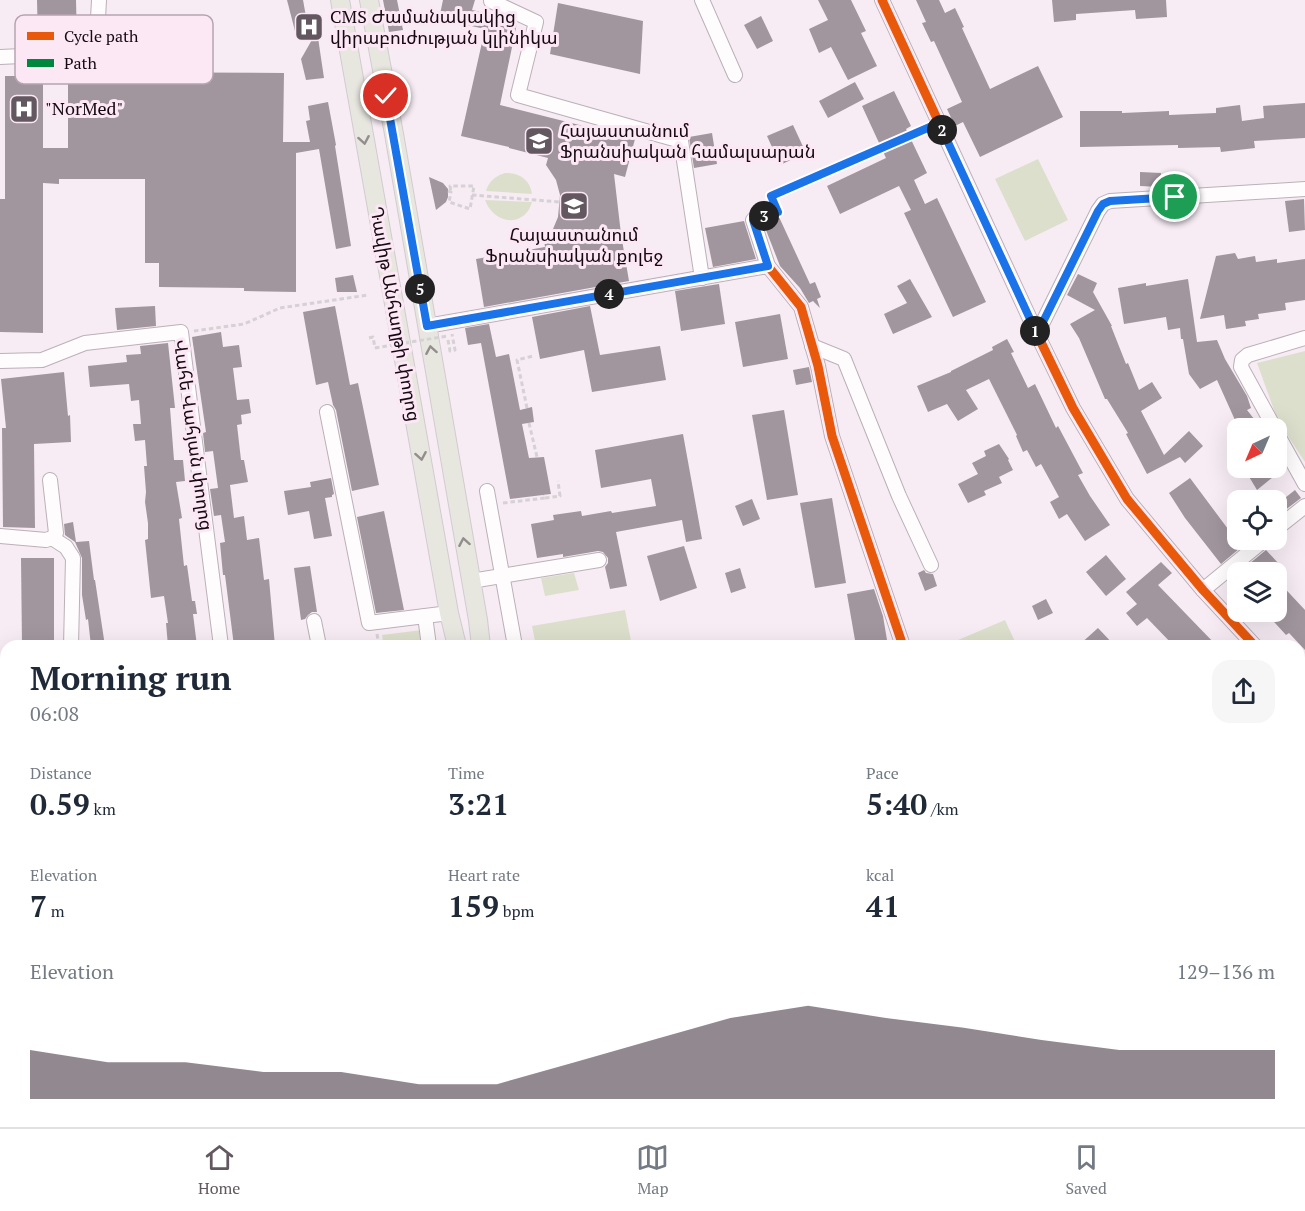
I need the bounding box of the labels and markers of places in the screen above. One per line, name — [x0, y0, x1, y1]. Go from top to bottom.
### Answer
place label: CMS Ժամանակակից վիրաբուժության կլինիկա — [330, 4, 558, 49]
hospital icon: CMS Ժամանակակից վիրաբուժության կլինիկա — [293, 11, 325, 43]
pin — [360, 70, 411, 121]
hospital icon: "NorMed" — [8, 93, 40, 125]
place label: "NorMed" — [45, 96, 123, 120]
pin: 2 — [927, 115, 957, 145]
place label: Հայաստանում Ֆրանսիական համալսարան — [560, 118, 815, 163]
school or university icon: Հայաստանում Ֆրանսիական համալսարան — [523, 125, 555, 157]
pin — [1149, 171, 1200, 222]
school or university icon: Հայաստանում Ֆրանսիական քոլեջ — [558, 190, 590, 222]
pin: 3 — [749, 201, 779, 231]
place label: Հայաստանում Ֆրանսիական քոլեջ — [485, 222, 663, 267]
pin: 5 — [405, 274, 435, 304]
pin: 4 — [594, 279, 624, 309]
pin: 1 — [1020, 316, 1050, 346]

